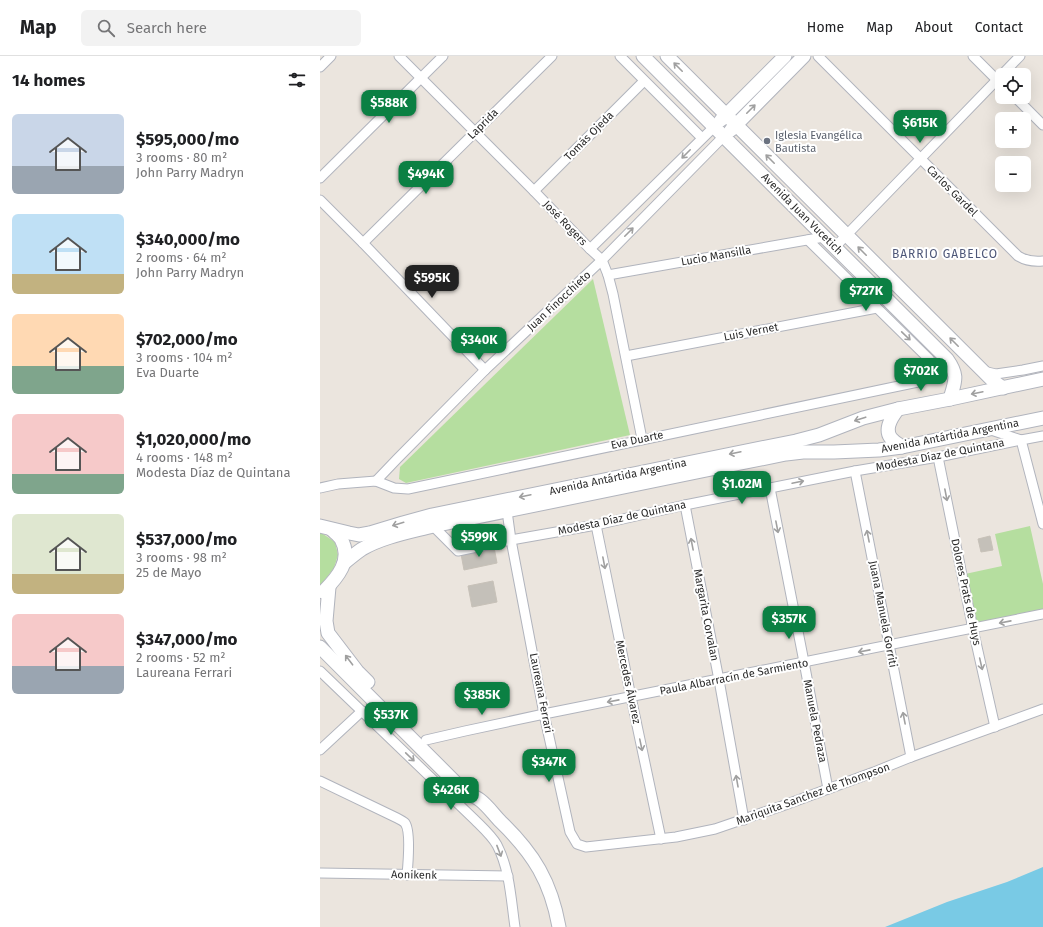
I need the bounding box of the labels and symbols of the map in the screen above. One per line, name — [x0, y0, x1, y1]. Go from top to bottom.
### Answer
one-way arrow — [673, 62, 683, 72]
pin: $588K — [361, 90, 417, 124]
one-way arrow — [746, 104, 756, 114]
street label: Laprida — [465, 106, 501, 142]
street label: Tomás Ojeda — [562, 109, 616, 163]
pin: $615K — [892, 110, 948, 144]
place label: Iglesia Evangélica Bautista — [775, 129, 863, 155]
marker: Iglesia Evangélica Bautista — [762, 136, 772, 146]
one-way arrow — [681, 149, 691, 159]
one-way arrow — [765, 154, 775, 164]
pin: $494K — [398, 161, 454, 195]
street label: Carlos Gardel — [924, 163, 980, 219]
street label: Avenida Juan Vucetich — [759, 171, 845, 257]
street label: José Rogers — [540, 198, 590, 248]
one-way arrow — [624, 227, 634, 237]
street label: Lucio Mansilla — [680, 243, 752, 269]
one-way arrow — [857, 246, 867, 256]
district label: BARRIO GABELCO — [892, 247, 998, 261]
pin: $595K — [404, 265, 460, 299]
street label: Juan Finocchieto — [525, 268, 593, 334]
pin: $727K — [838, 278, 894, 312]
street label: Luis Vernet — [723, 320, 779, 344]
pin: $340K — [451, 327, 507, 361]
one-way arrow — [901, 331, 911, 341]
one-way arrow — [949, 337, 959, 347]
pin: $702K — [893, 358, 949, 392]
one-way arrow — [971, 390, 984, 398]
one-way arrow — [854, 416, 867, 423]
street label: Avenida Antártida Argentina — [880, 416, 1020, 456]
street label: Eva Duarte — [610, 428, 664, 452]
street label: Modesta Díaz de Quintana — [875, 436, 1005, 474]
one-way arrow — [729, 450, 742, 458]
street label: Avenida Antártida Argentina — [548, 456, 688, 498]
pin: $1.02M — [709, 471, 775, 505]
one-way arrow — [791, 478, 804, 486]
one-way arrow — [943, 488, 951, 501]
one-way arrow — [519, 493, 532, 501]
street label: Modesta Díaz de Quintana — [557, 498, 687, 538]
one-way arrow — [774, 520, 782, 533]
one-way arrow — [392, 521, 405, 528]
pin: $599K — [451, 524, 507, 558]
one-way arrow — [864, 530, 872, 543]
one-way arrow — [688, 537, 696, 550]
street label: Dolores Prats de Huys — [948, 537, 984, 647]
one-way arrow — [600, 556, 608, 569]
street label: Juana Manuela Gorriti — [866, 559, 900, 669]
street label: Margarita Corvalan — [691, 568, 721, 662]
pin: $357K — [761, 606, 817, 640]
one-way arrow — [999, 619, 1012, 627]
street label: Mercedes Álvarez — [613, 639, 644, 725]
one-way arrow — [857, 647, 870, 655]
street label: Laureana Ferrari — [527, 652, 555, 734]
one-way arrow — [345, 655, 353, 666]
street label: Paula Albarracín de Sarmiento — [659, 656, 809, 698]
one-way arrow — [977, 657, 985, 670]
street label: Manuela Pedraza — [801, 678, 829, 764]
pin: $385K — [454, 682, 510, 716]
one-way arrow — [606, 697, 619, 705]
pin: $537K — [363, 702, 419, 736]
one-way arrow — [900, 712, 908, 725]
one-way arrow — [637, 738, 645, 751]
pin: $347K — [521, 749, 577, 783]
one-way arrow — [405, 753, 415, 762]
street label: Mariquita Sanchez de Thompson — [734, 760, 892, 828]
one-way arrow — [733, 775, 741, 788]
pin: $426K — [423, 777, 479, 811]
one-way arrow — [496, 844, 504, 856]
street label: Aonikenk — [391, 868, 437, 882]

